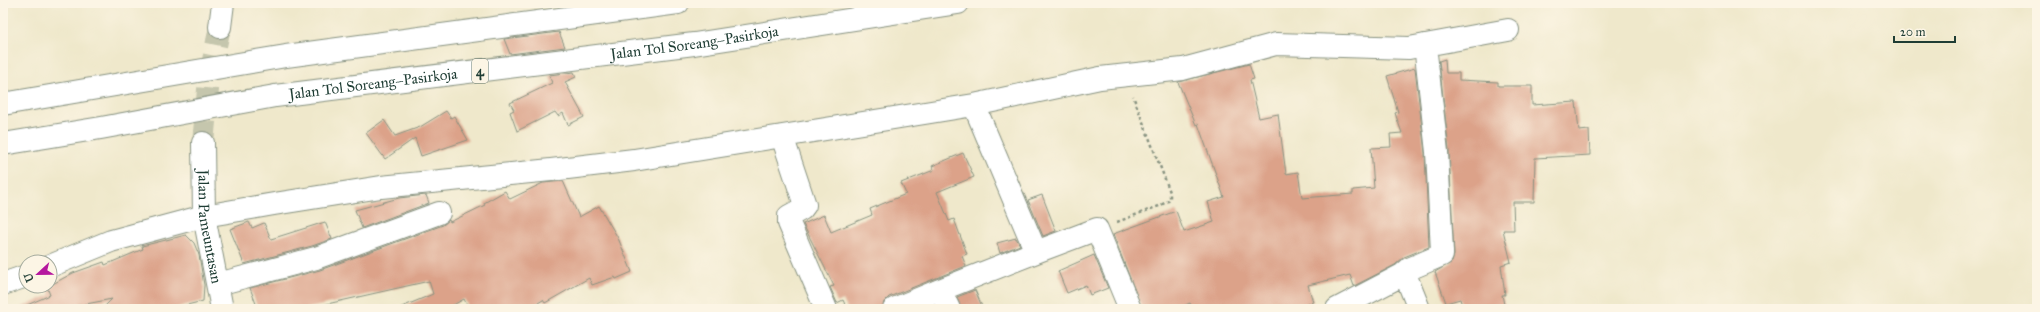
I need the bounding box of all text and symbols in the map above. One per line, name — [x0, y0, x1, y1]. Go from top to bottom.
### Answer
scale bar — [1894, 18, 1955, 44]
street label: Jalan Tol Soreang–Pasirkoja — [607, 22, 780, 65]
text: 20 m — [1900, 25, 1926, 39]
road number: 4 — [472, 59, 488, 83]
street label: Jalan Tol Soreang–Pasirkoja — [286, 64, 459, 104]
street label: Jalan Pameuntasan — [193, 167, 226, 285]
north arrow — [18, 254, 58, 294]
text: U — [21, 271, 37, 284]

